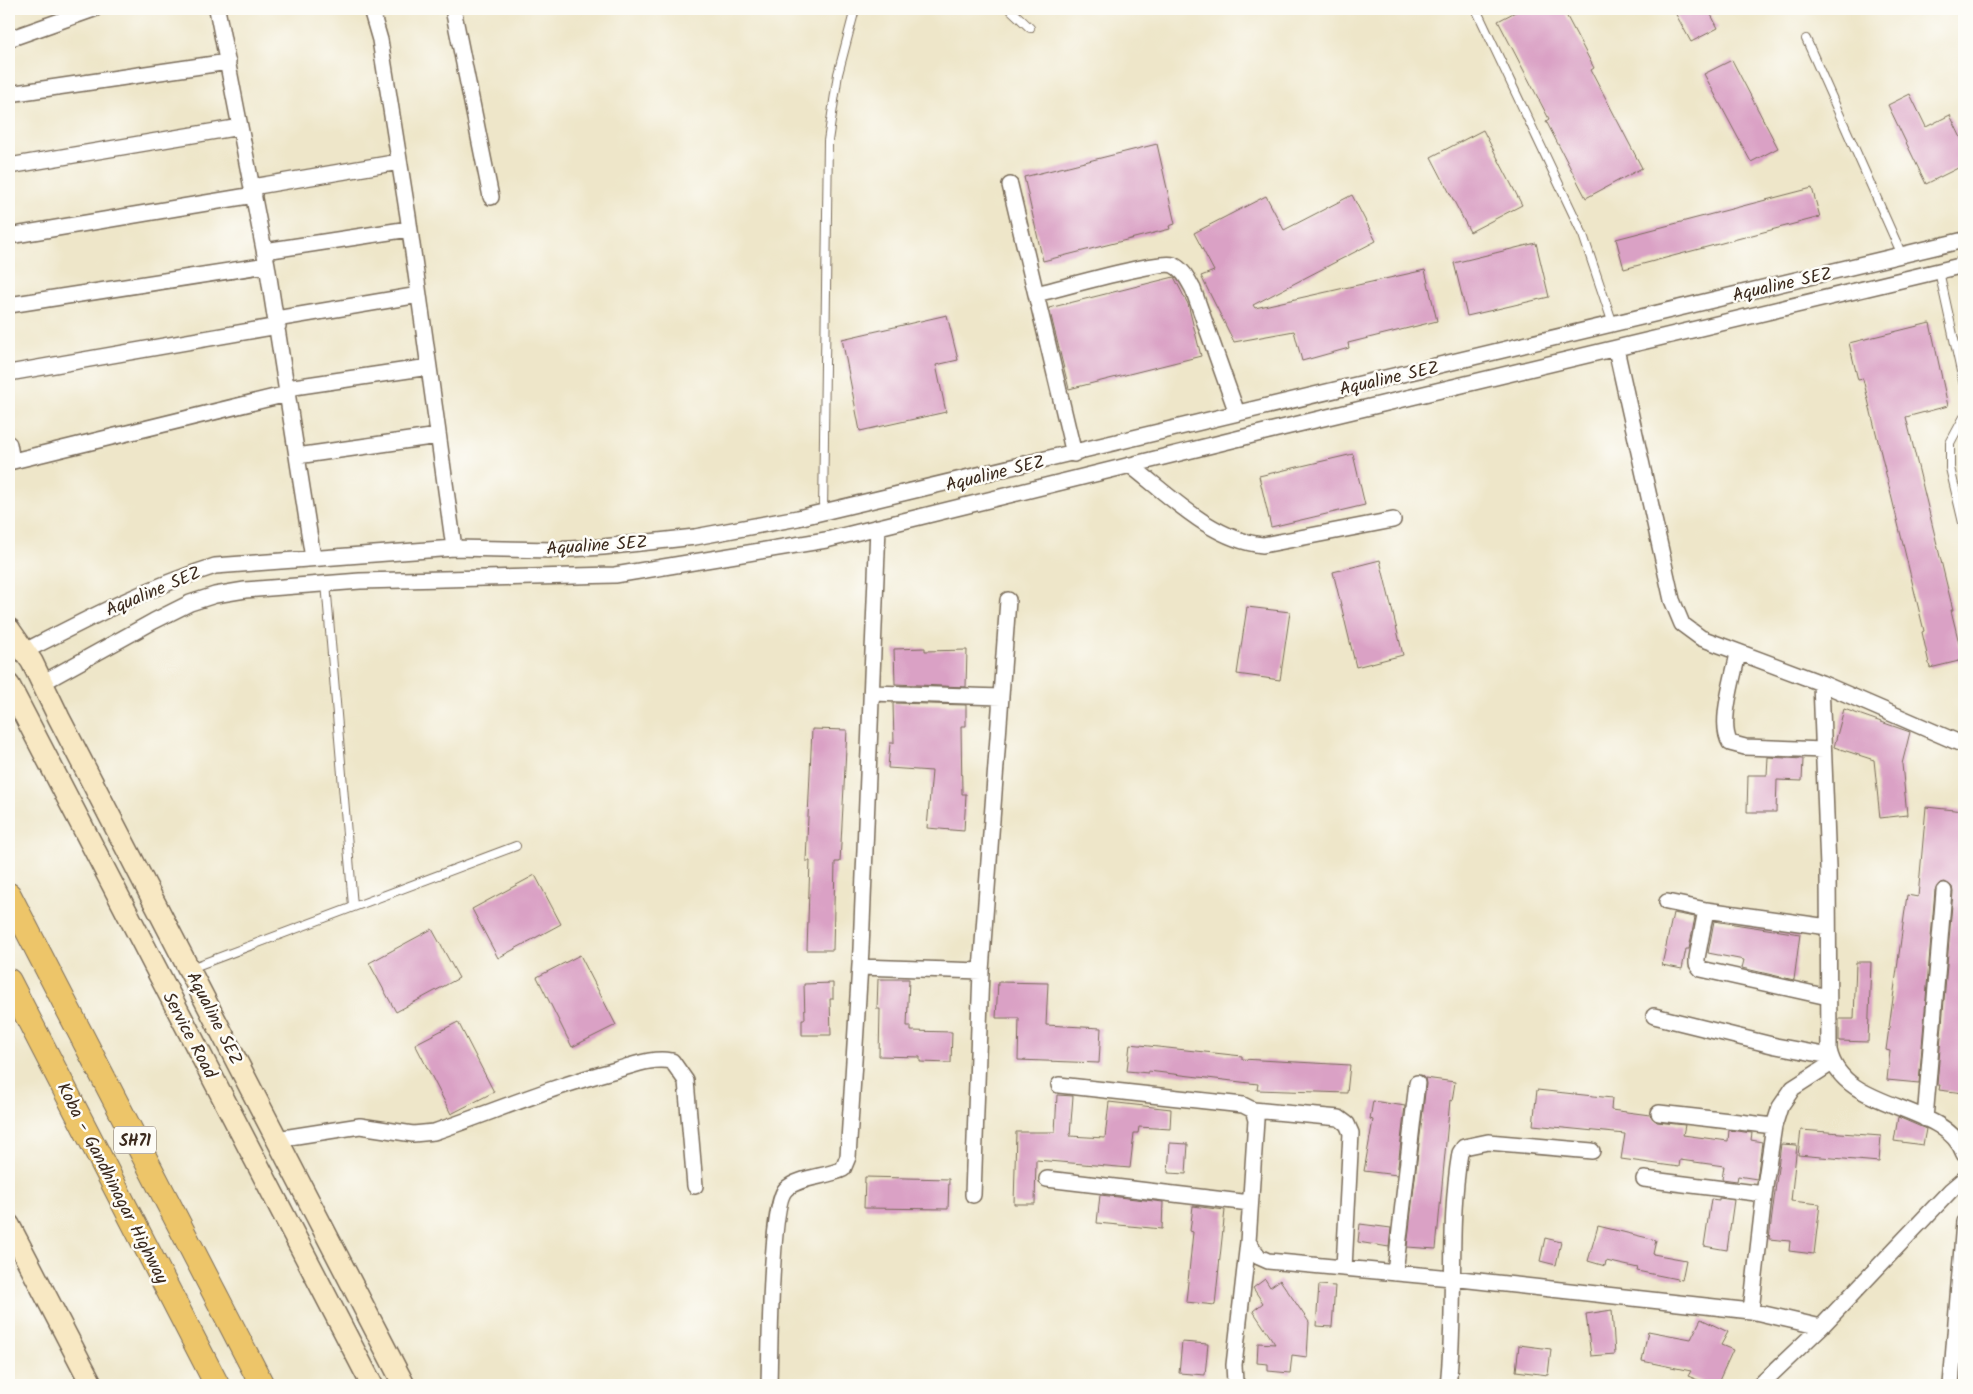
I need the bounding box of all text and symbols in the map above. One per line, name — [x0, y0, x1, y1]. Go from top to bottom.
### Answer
street label: Aqualine SEZ — [1730, 260, 1835, 311]
street label: Aqualine SEZ — [1337, 354, 1442, 405]
street label: Aqualine SEZ — [943, 448, 1048, 501]
street label: Aqualine SEZ — [545, 528, 649, 564]
street label: Aqualine SEZ — [101, 559, 206, 626]
street label: Aqualine SEZ — [178, 967, 250, 1070]
street label: Service Road — [154, 987, 224, 1085]
street label: Koba - Gandhinagar Highway — [48, 1078, 175, 1290]
road number: SH71 — [114, 1126, 156, 1154]

